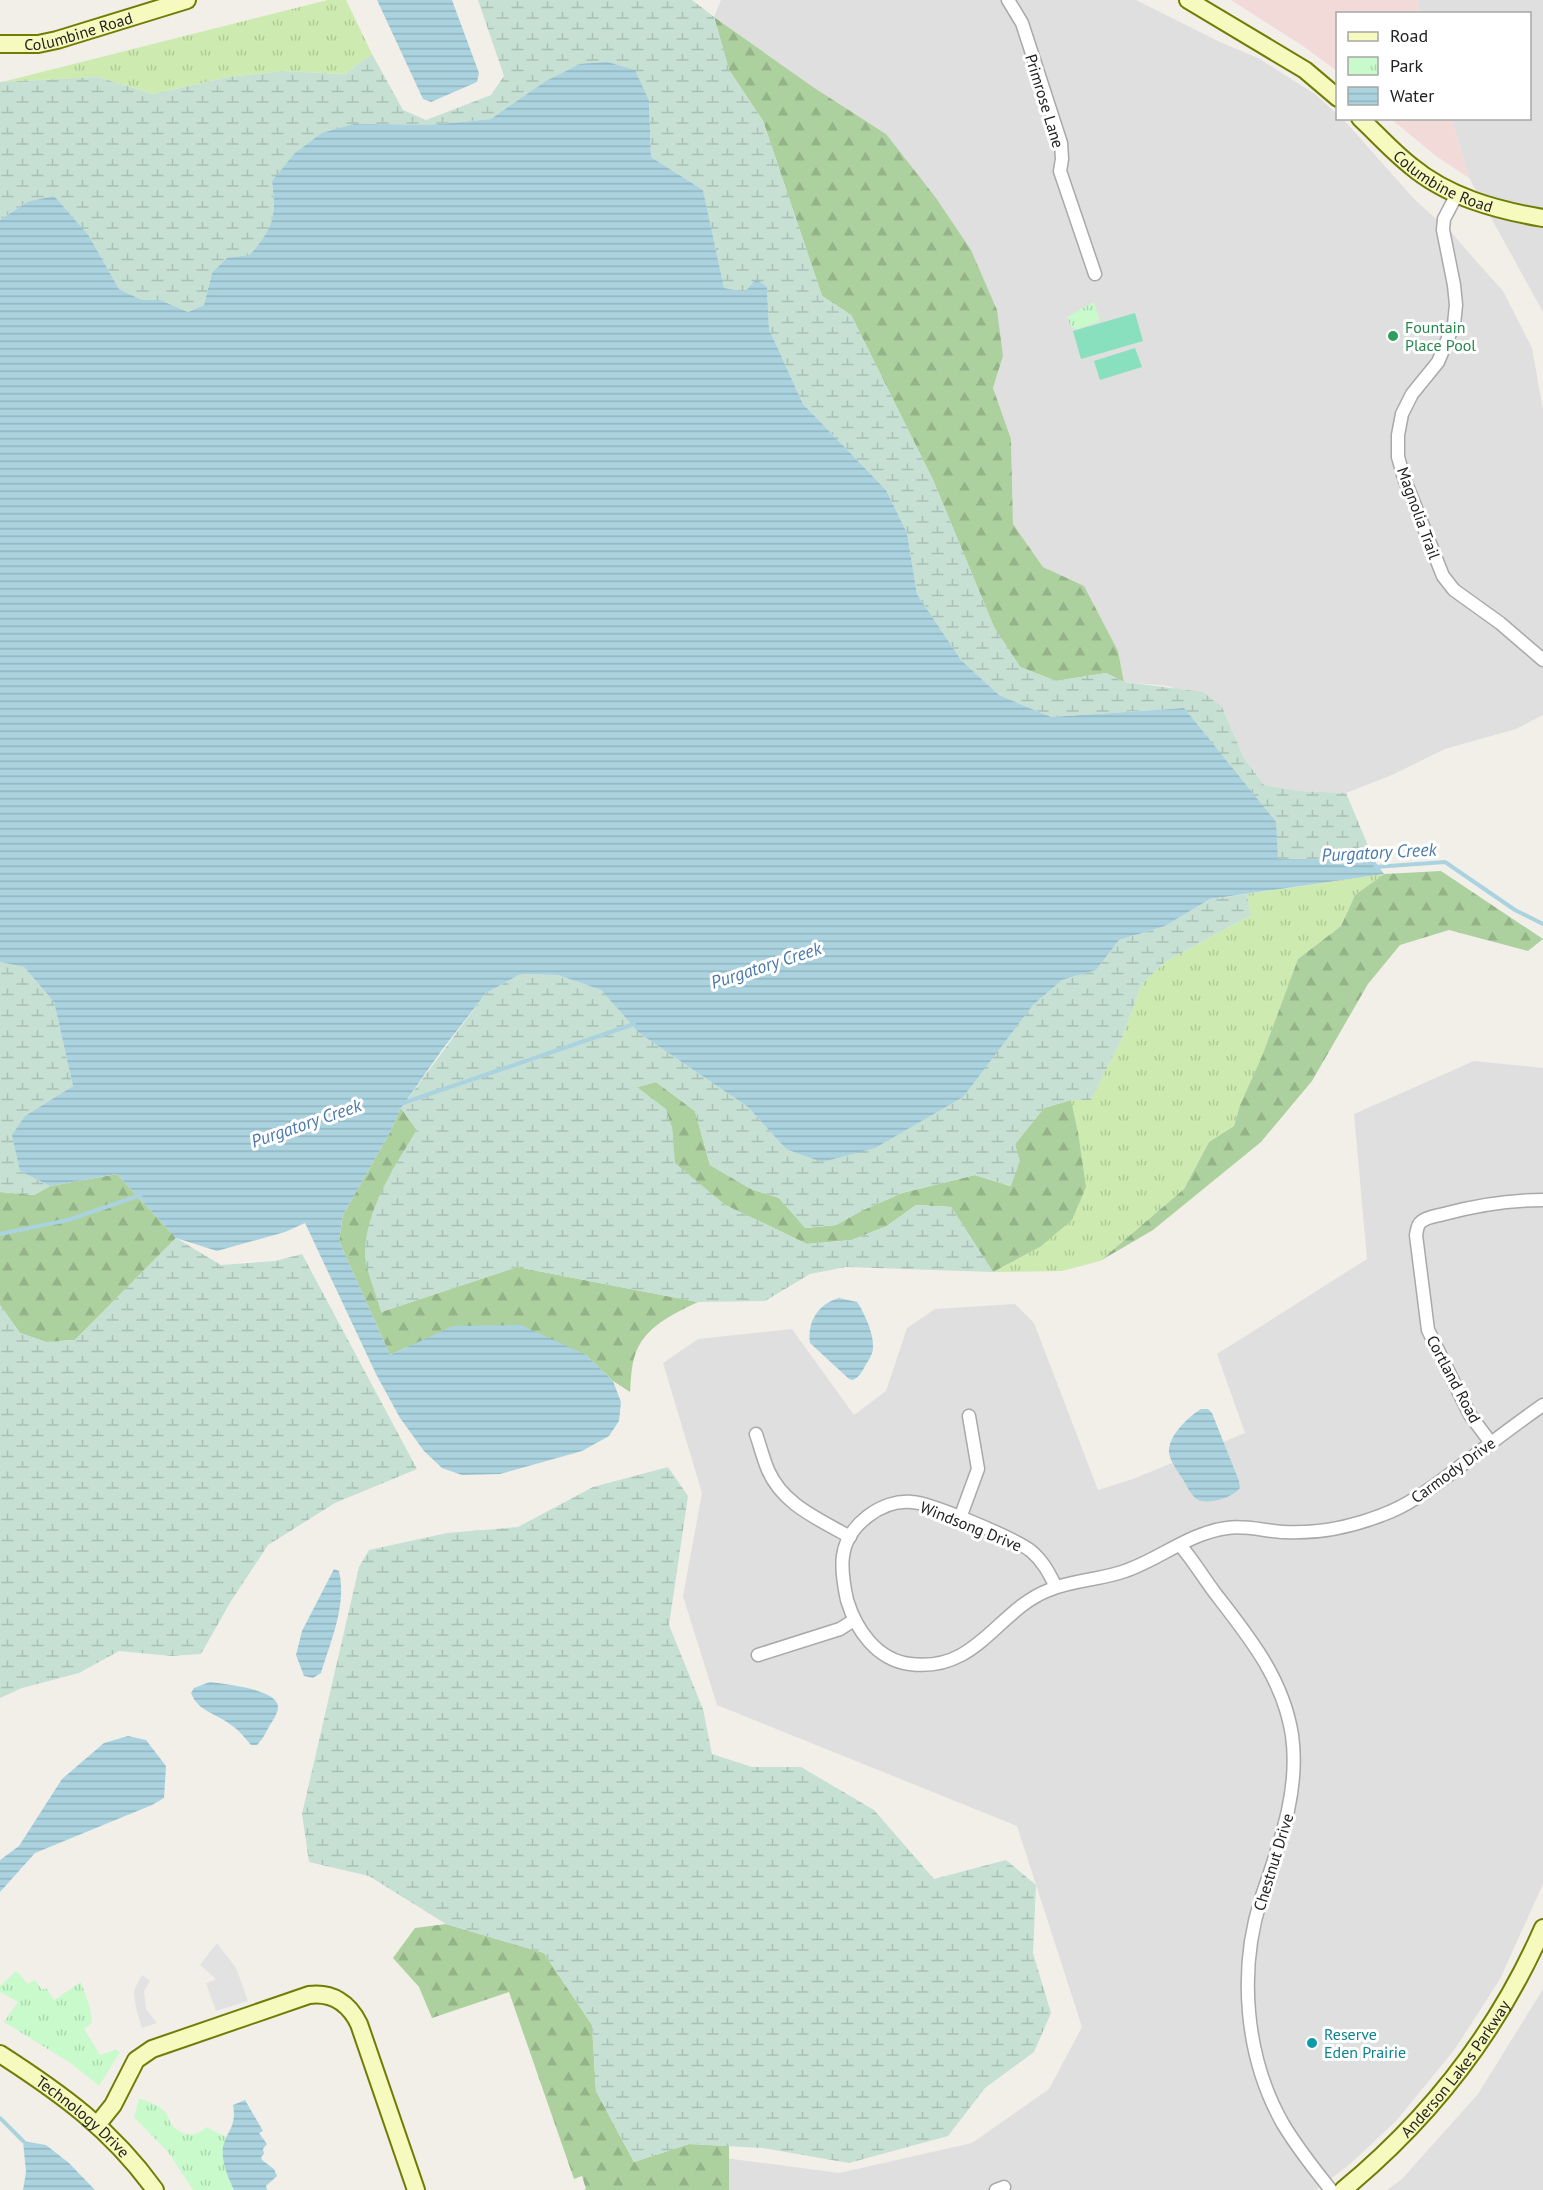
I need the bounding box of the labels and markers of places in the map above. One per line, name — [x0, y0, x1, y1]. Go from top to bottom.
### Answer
place label: Fountain Place Pool — [1405, 317, 1476, 355]
marker: Fountain Place Pool — [1386, 329, 1400, 343]
place label: Reserve Eden Prairie — [1324, 2024, 1406, 2062]
marker: Reserve Eden Prairie — [1305, 2036, 1319, 2050]

